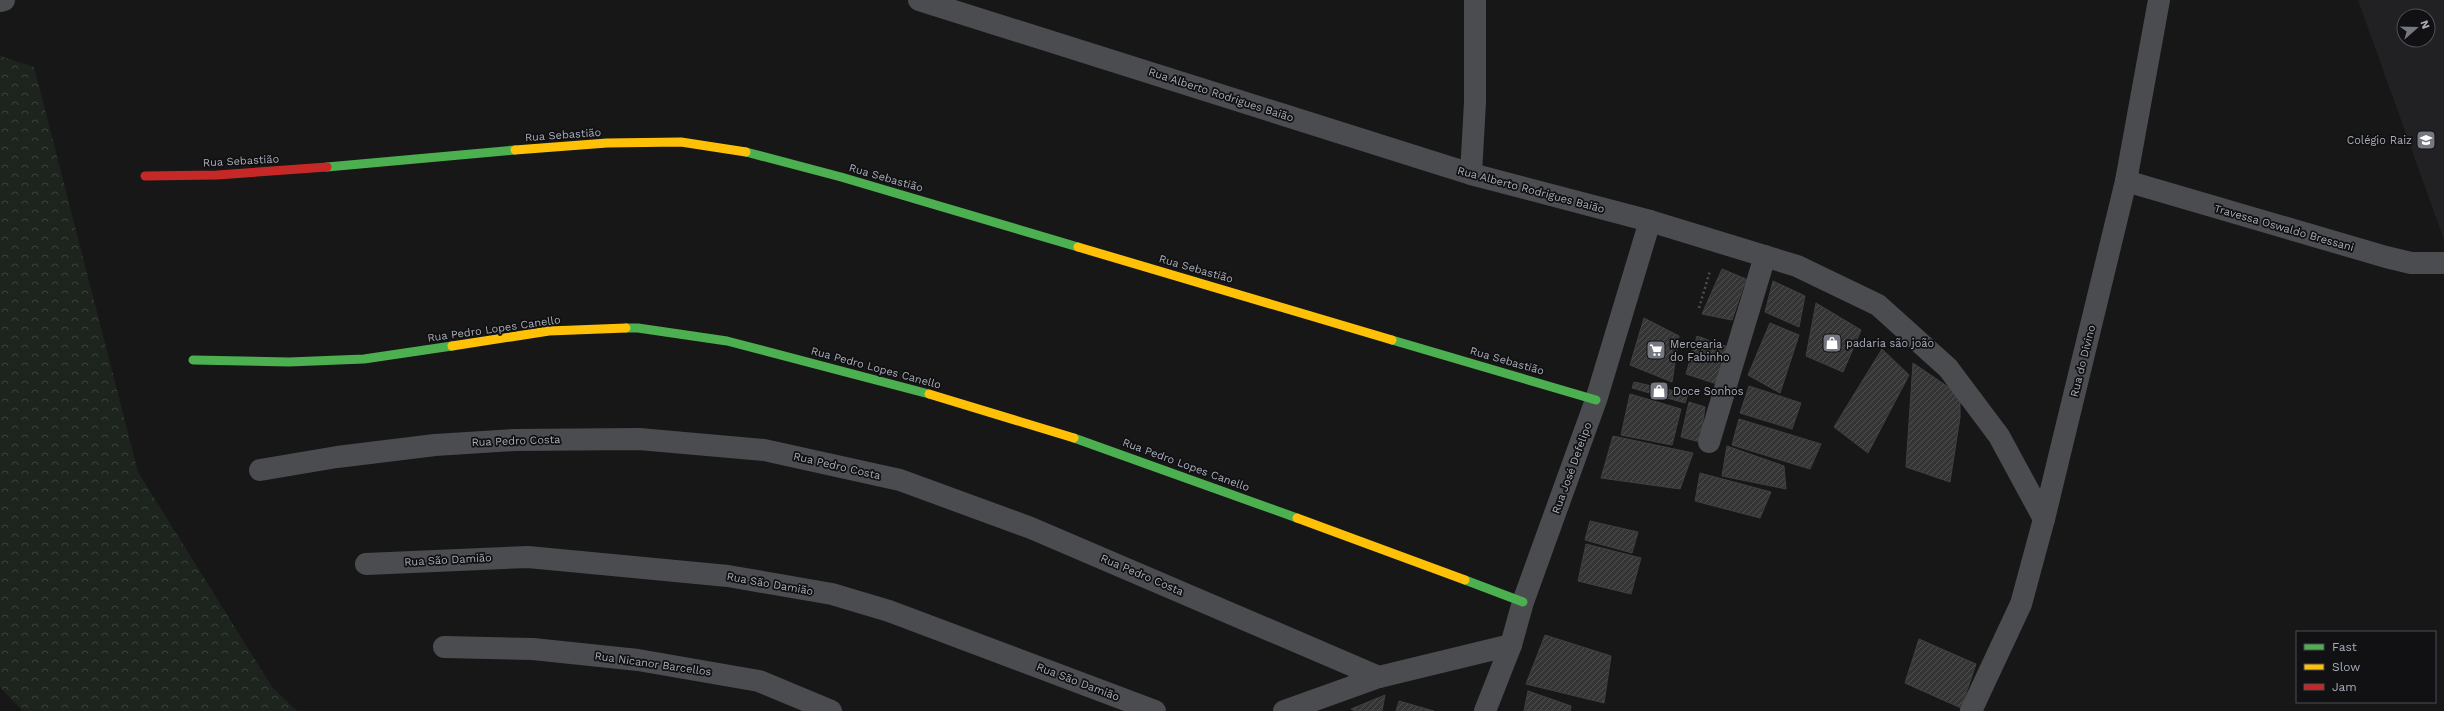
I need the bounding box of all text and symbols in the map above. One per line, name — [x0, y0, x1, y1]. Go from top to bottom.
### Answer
north arrow — [2396, 8, 2436, 48]
text: N — [2417, 19, 2432, 31]
street label: Rua Alberto Rodrigues Baião — [1147, 65, 1295, 125]
street label: Rua Sebastião — [524, 126, 602, 144]
school or university icon: Colégio Raiz — [2415, 129, 2437, 151]
place label: Colégio Raiz — [2347, 134, 2412, 147]
street label: Rua Sebastião — [203, 153, 279, 169]
street label: Rua Sebastião — [847, 161, 925, 195]
street label: Rua Alberto Rodrigues Baião — [1456, 164, 1606, 216]
street label: Travessa Oswaldo Bressani — [2213, 202, 2355, 254]
street label: Rua Sebastião — [1157, 252, 1235, 286]
street label: Rua Pedro Lopes Canello — [427, 313, 561, 345]
street label: Rua do Divino — [2068, 324, 2098, 398]
shop icon: padaria são joão — [1821, 332, 1843, 354]
place label: padaria são joão — [1846, 337, 1934, 350]
place label: Mercearia do Fabinho — [1670, 338, 1730, 364]
supermarket icon: Mercearia do Fabinho — [1645, 339, 1667, 361]
street label: Rua Pedro Lopes Canello — [809, 344, 943, 392]
street label: Rua Sebastião — [1468, 344, 1546, 378]
shop icon: Doce Sonhos — [1648, 380, 1670, 402]
place label: Doce Sonhos — [1673, 385, 1744, 398]
street label: Rua José Defelipo — [1549, 420, 1595, 516]
street label: Rua Pedro Costa — [471, 433, 561, 449]
street label: Rua Pedro Lopes Canello — [1121, 436, 1251, 494]
street label: Rua Pedro Costa — [792, 450, 882, 482]
street label: Rua São Damião — [404, 551, 492, 569]
street label: Rua Pedro Costa — [1098, 552, 1186, 598]
street label: Rua São Damião — [726, 570, 814, 598]
legend — [2296, 631, 2436, 703]
text: Fast — [2332, 640, 2357, 654]
street label: Rua Nicanor Barcellos — [594, 649, 712, 679]
street label: Rua São Damião — [1035, 660, 1121, 704]
text: Slow — [2332, 660, 2360, 674]
text: Jam — [2332, 680, 2357, 694]

